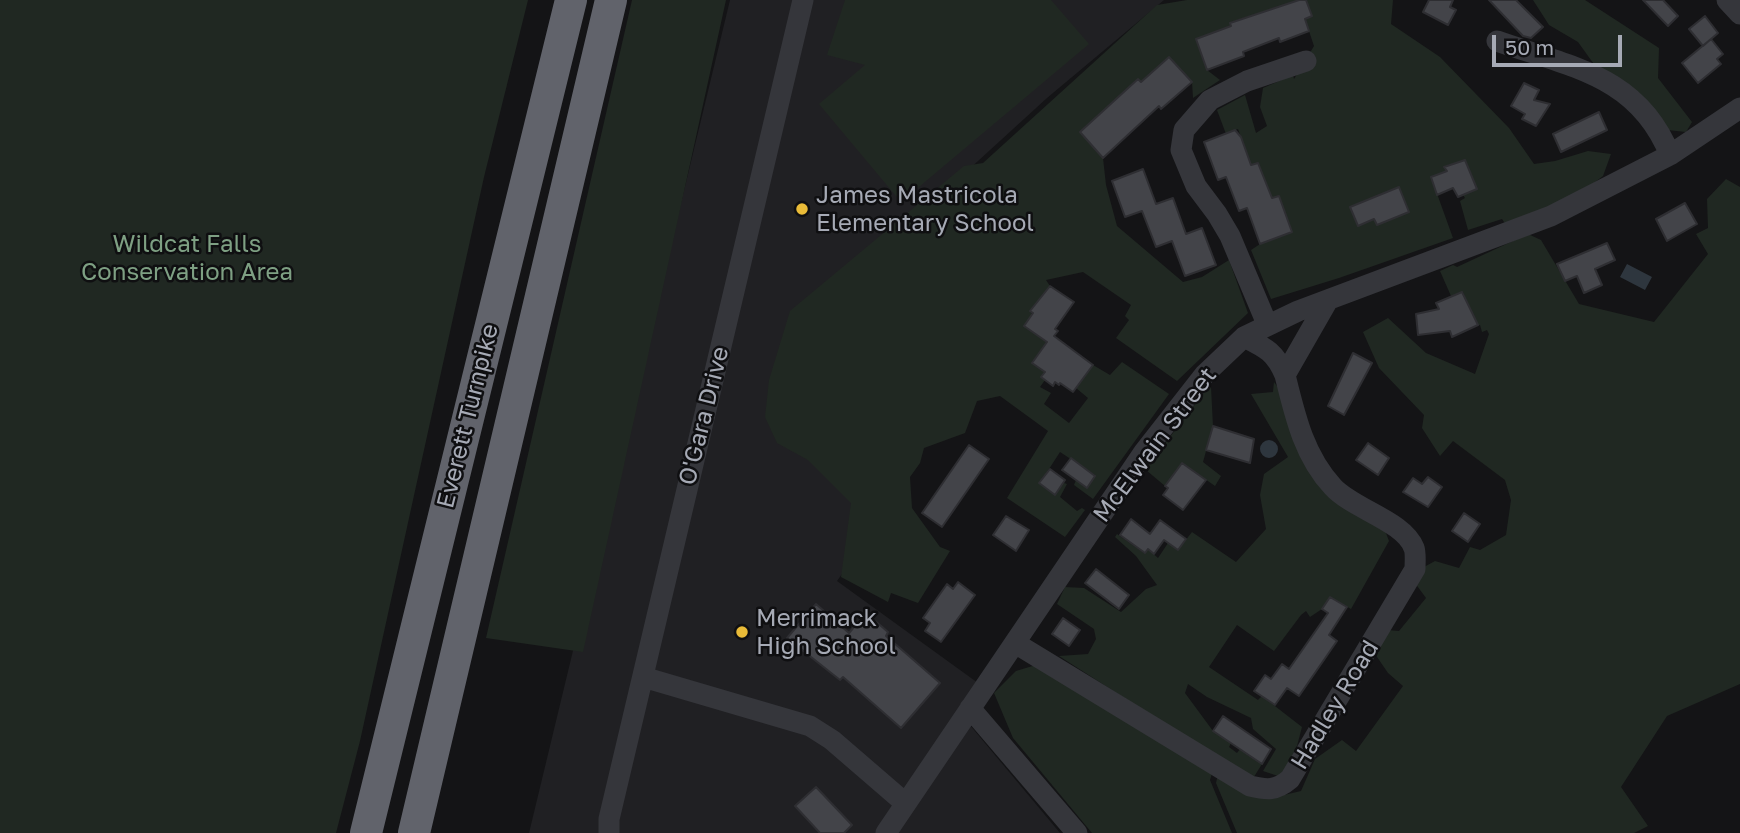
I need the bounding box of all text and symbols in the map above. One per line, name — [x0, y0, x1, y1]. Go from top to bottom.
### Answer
scale bar — [1495, 21, 1624, 65]
text: 50 m — [1505, 34, 1554, 60]
place label: James Mastricola Elementary School — [816, 181, 1034, 237]
marker: James Mastricola Elementary School — [794, 201, 810, 217]
park label: Wildcat Falls Conservation Area — [81, 230, 293, 286]
street label: Everett Turnpike — [431, 321, 505, 511]
street label: O'Gara Drive — [673, 344, 735, 488]
street label: McElwain Street — [1087, 362, 1223, 528]
place label: Merrimack High School — [756, 604, 896, 660]
marker: Merrimack High School — [734, 624, 750, 640]
street label: Hadley Road — [1285, 635, 1385, 775]

